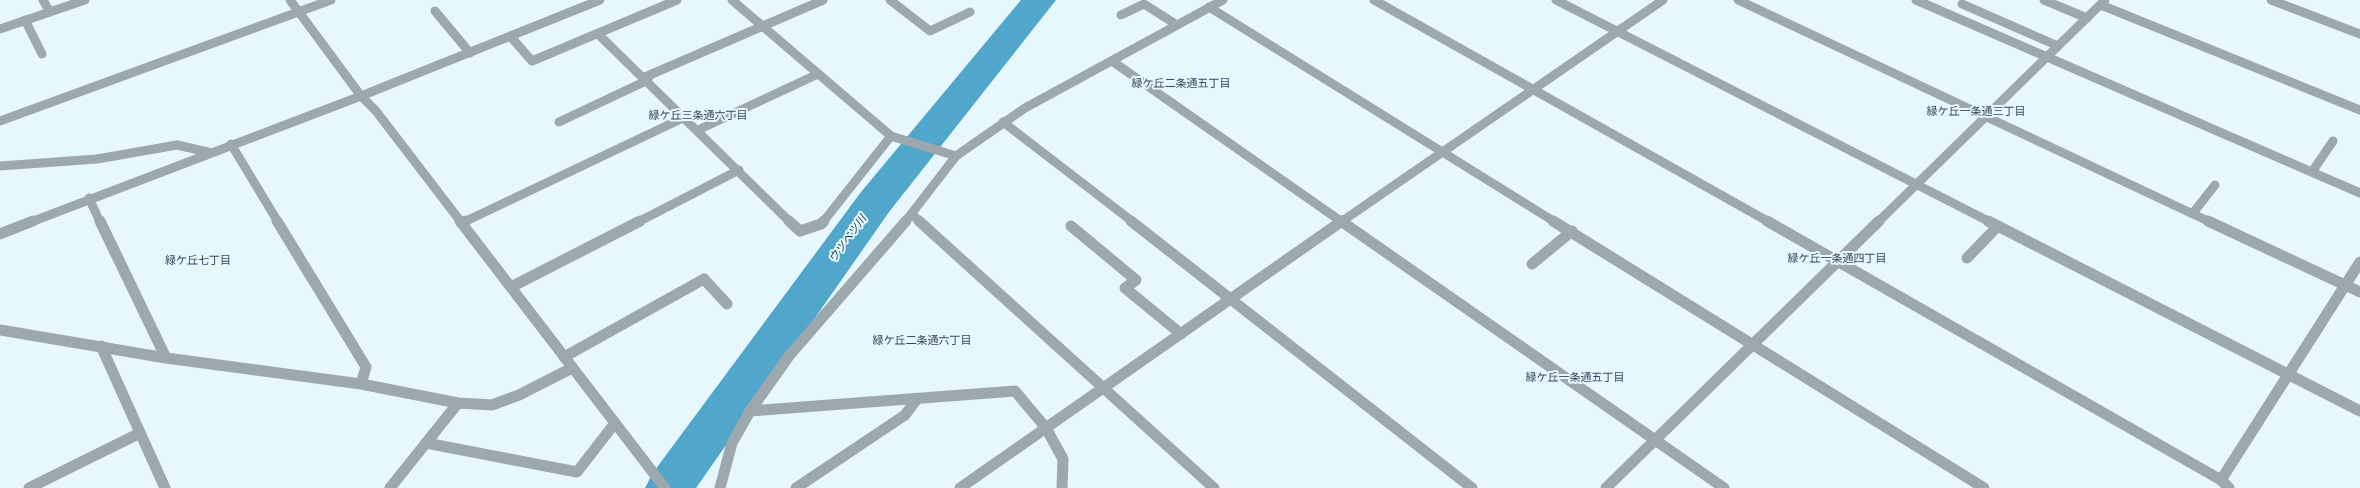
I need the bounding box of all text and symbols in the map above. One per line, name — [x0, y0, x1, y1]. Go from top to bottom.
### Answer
district label: 緑ケ丘二条通五丁目 — [1132, 77, 1230, 91]
district label: 緑ケ丘一条通三丁目 — [1927, 105, 2025, 119]
district label: 緑ケ丘三条通六丁目 — [649, 109, 747, 123]
water label: ウツベツ川 — [826, 213, 870, 265]
district label: 緑ケ丘一条通四丁目 — [1788, 252, 1886, 266]
district label: 緑ケ丘七丁目 — [165, 254, 231, 268]
district label: 緑ケ丘二条通六丁目 — [873, 334, 971, 348]
district label: 緑ケ丘一条通五丁目 — [1526, 371, 1624, 385]

